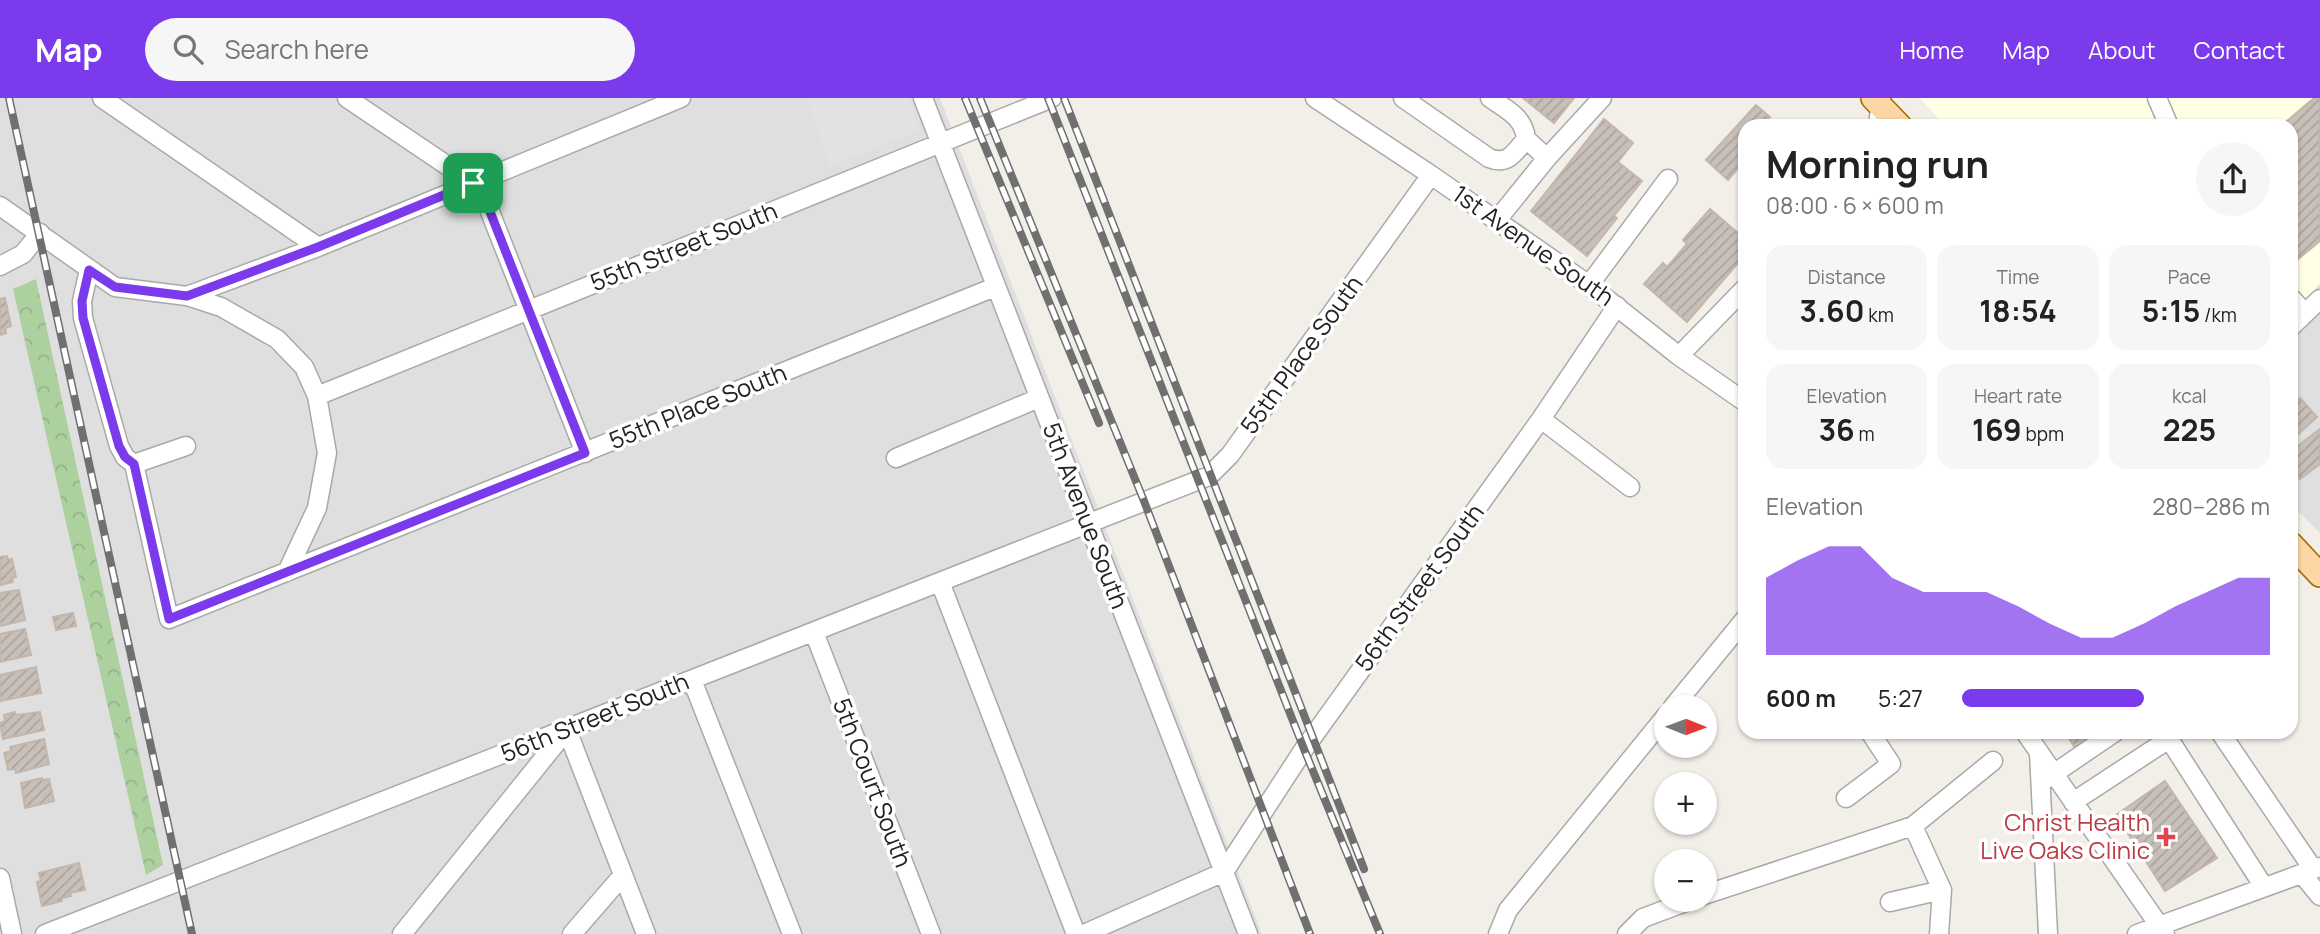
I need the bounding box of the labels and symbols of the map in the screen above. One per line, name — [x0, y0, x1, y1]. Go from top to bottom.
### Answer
pin — [443, 153, 503, 213]
street label: 1st Avenue South — [1446, 177, 1621, 313]
street label: 55th Street South — [585, 193, 782, 298]
street label: 55th Place South — [1232, 268, 1370, 440]
street label: 55th Place South — [604, 355, 791, 456]
street label: 5th Avenue South — [1036, 418, 1137, 613]
street label: 56th Street South — [1347, 497, 1491, 678]
street label: 56th Street South — [496, 664, 693, 769]
street label: 5th Court South — [826, 693, 921, 872]
north arrow — [1654, 695, 1717, 758]
place label: Christ Health Live Oaks Clinic — [1980, 805, 2150, 866]
marker: Christ Health Live Oaks Clinic — [2156, 827, 2176, 847]

